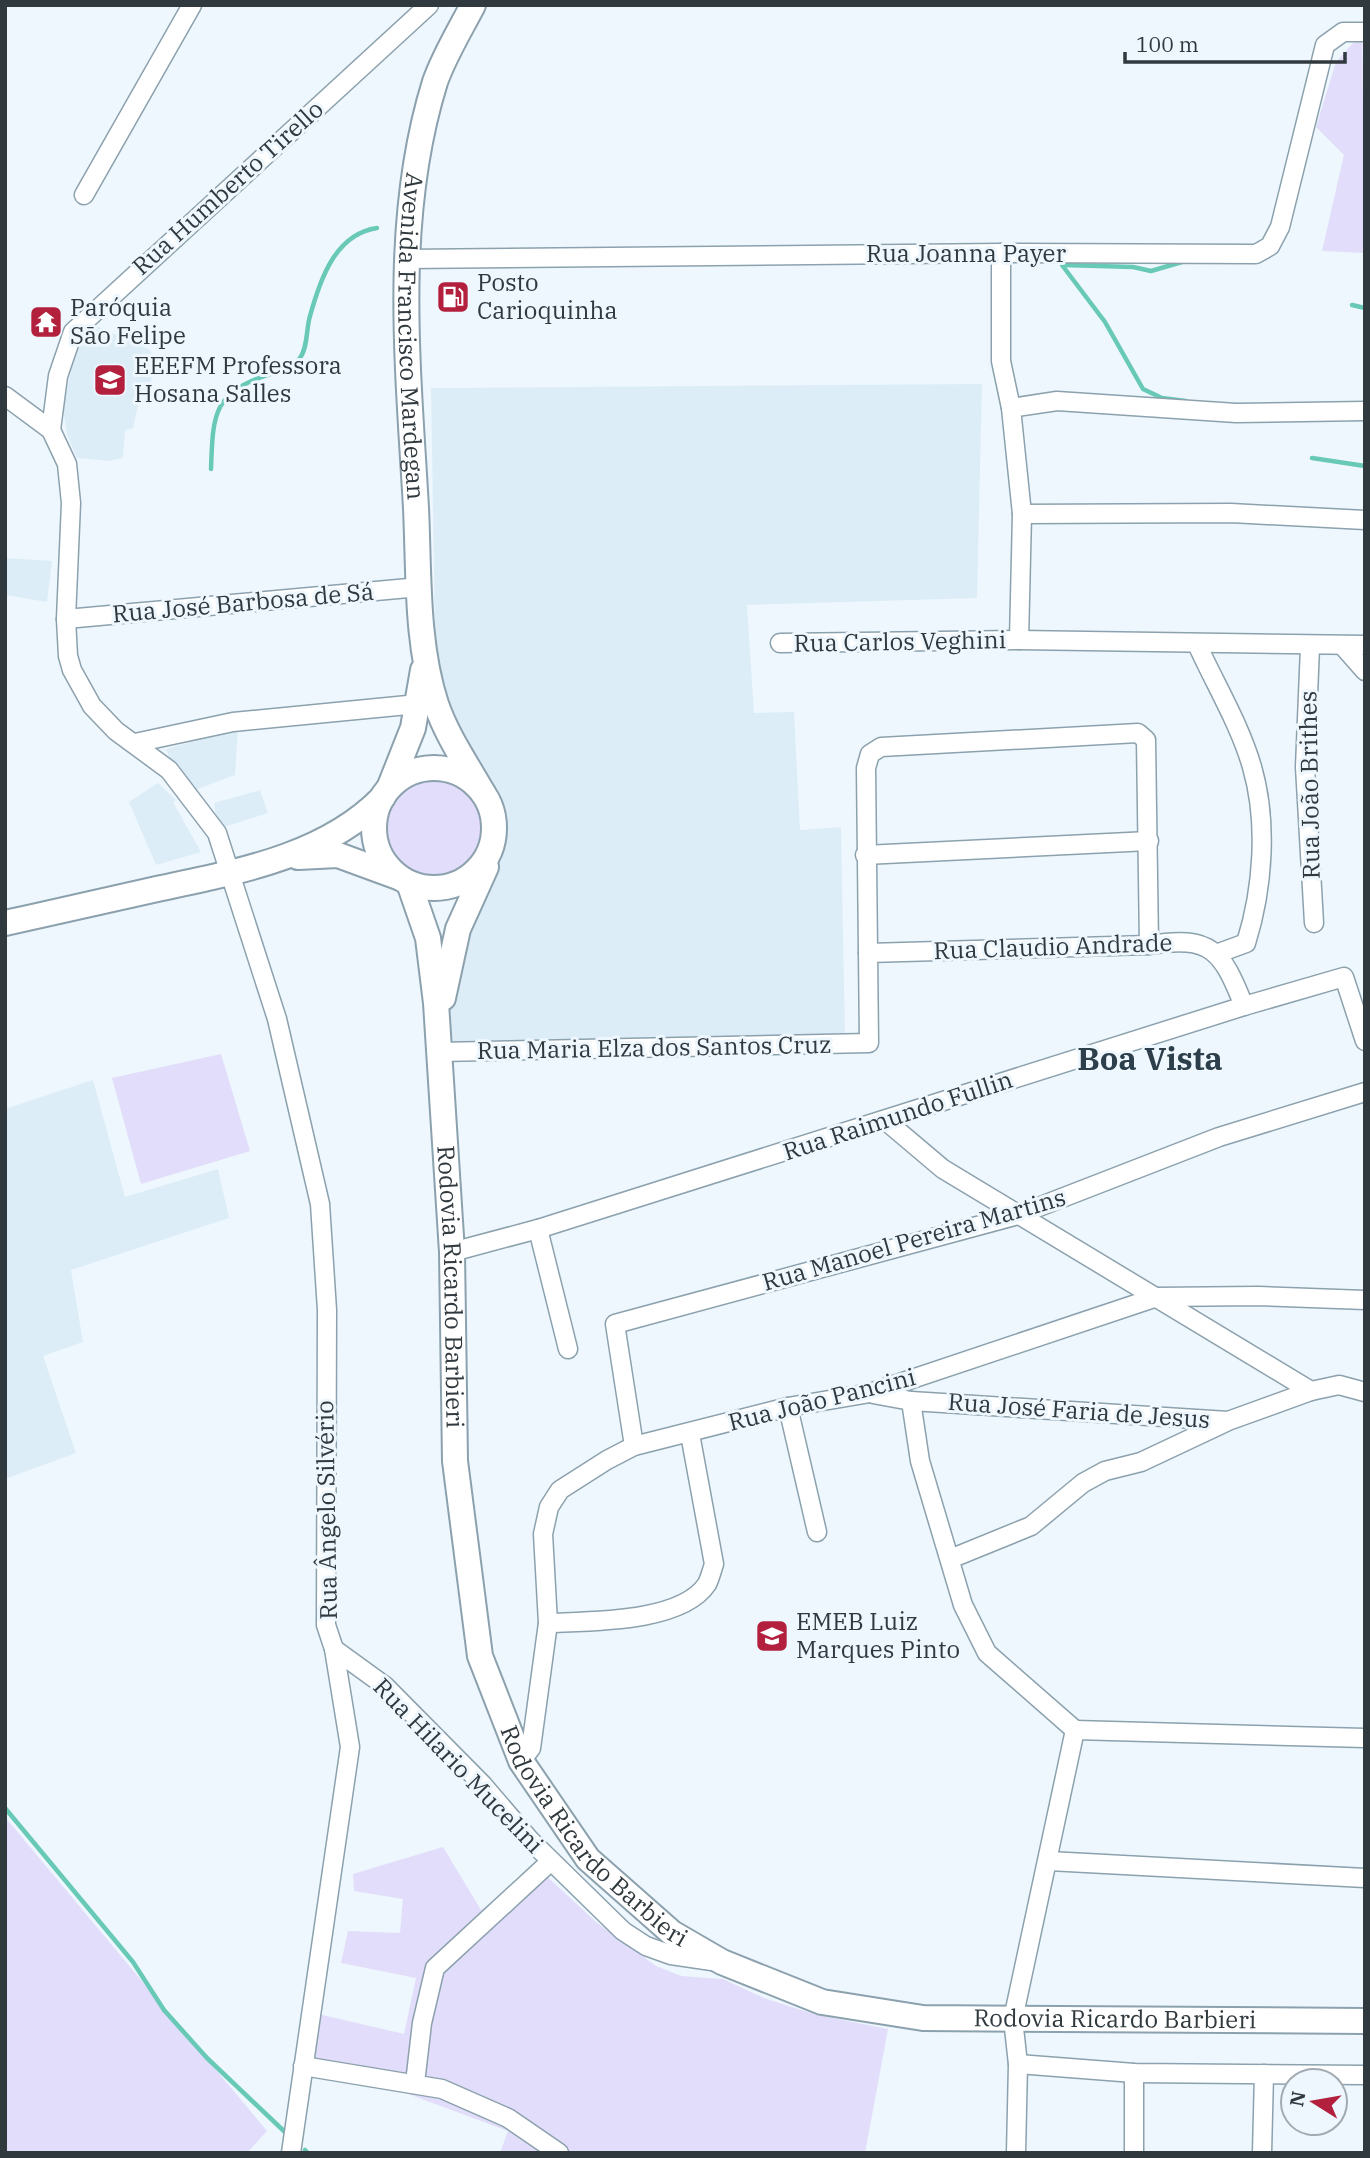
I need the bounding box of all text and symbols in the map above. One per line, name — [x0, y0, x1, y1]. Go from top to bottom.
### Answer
scale bar — [1125, 21, 1346, 65]
text: 100 m — [1136, 30, 1199, 58]
street label: Rua Humberto Tirello — [125, 93, 330, 282]
street label: Avenida Francisco Mardegan — [391, 171, 433, 501]
street label: Rua Joanna Payer — [866, 237, 1066, 269]
place label: Posto Carioquinha — [477, 266, 618, 326]
fuel station icon: Posto Carioquinha — [434, 278, 472, 316]
place label: Paróquia São Felipe — [70, 291, 186, 351]
temple icon: Paróquia São Felipe — [27, 303, 65, 341]
place label: EEEFM Professora Hosana Salles — [134, 349, 342, 409]
school or university icon: EEEFM Professora Hosana Salles — [91, 361, 129, 399]
street label: Rua José Barbosa de Sá — [111, 575, 375, 629]
street label: Rua Carlos Veghini — [793, 623, 1007, 659]
street label: Rua João Brithes — [1291, 690, 1327, 880]
street label: Rua Claudio Andrade — [933, 926, 1173, 966]
street label: Rua Maria Elza dos Santos Cruz — [476, 1028, 831, 1066]
district label: Boa Vista — [1077, 1037, 1223, 1079]
street label: Rua Raimundo Fullin — [779, 1063, 1017, 1167]
street label: Rodovia Ricardo Barbieri — [430, 1145, 472, 1428]
street label: Rua Manoel Pereira Martins — [758, 1180, 1069, 1298]
street label: Rua João Pancini — [725, 1360, 919, 1438]
street label: Rua José Faria de Jesus — [947, 1385, 1211, 1435]
street label: Rua Ângelo Silvério — [308, 1400, 344, 1620]
place label: EMEB Luiz Marques Pinto — [796, 1605, 960, 1665]
school or university icon: EMEB Luiz Marques Pinto — [753, 1617, 791, 1655]
street label: Rua Hilario Mucelini — [367, 1671, 551, 1860]
street label: Rodovia Ricardo Barbieri — [494, 1720, 694, 1954]
street label: Rodovia Ricardo Barbieri — [974, 2001, 1257, 2035]
north arrow — [1279, 2067, 1349, 2137]
text: N — [1284, 2089, 1311, 2108]

